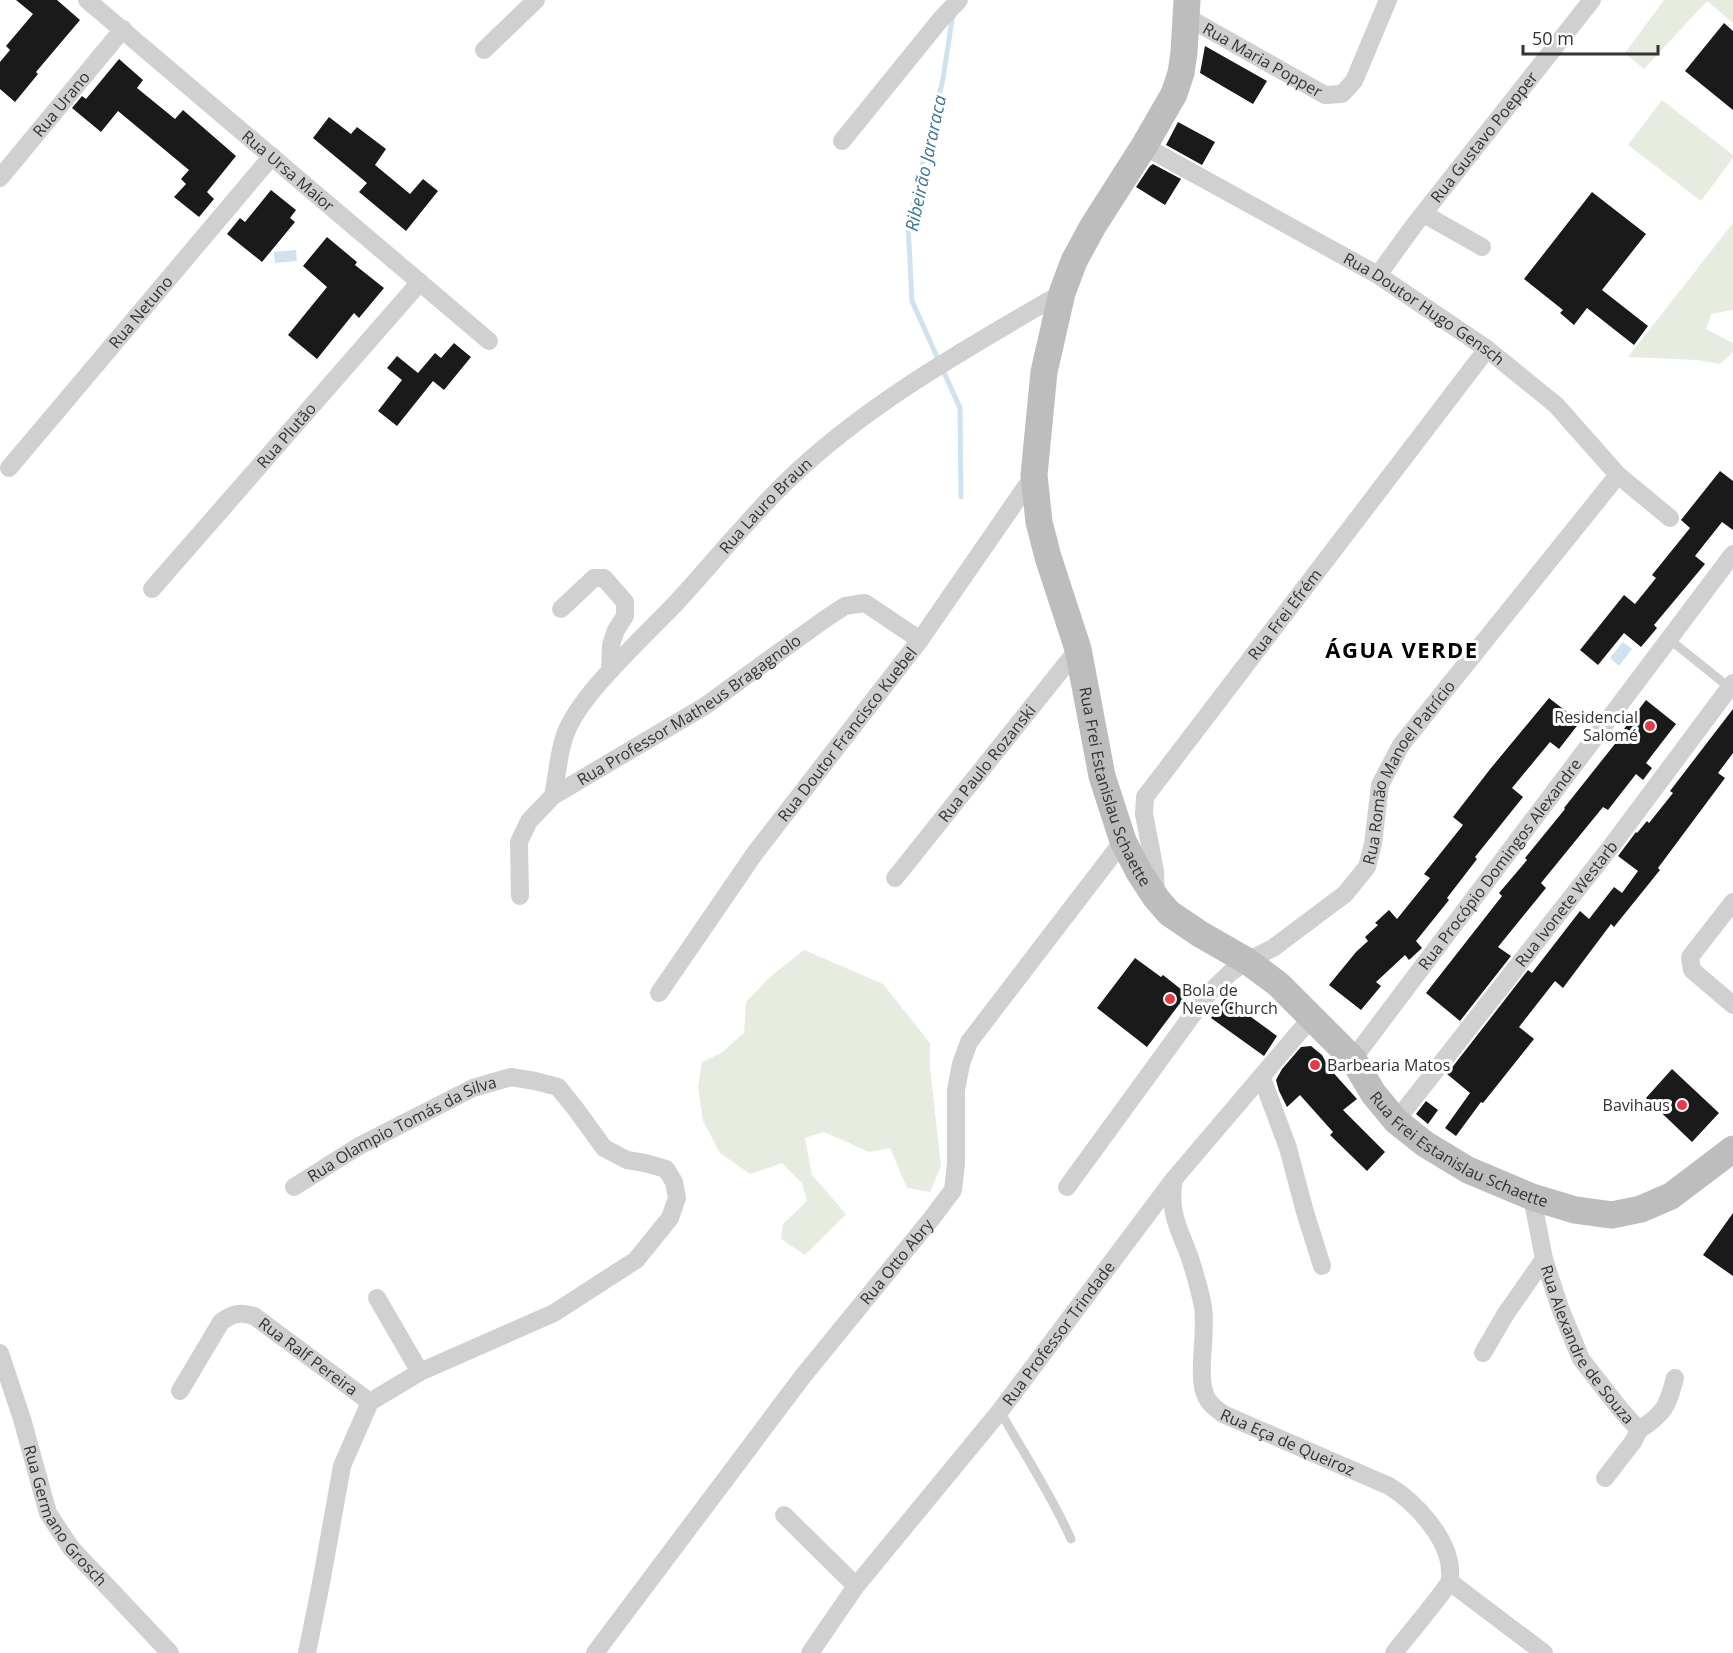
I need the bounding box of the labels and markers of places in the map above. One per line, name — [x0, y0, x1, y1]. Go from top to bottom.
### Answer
place label: Residencial Salomé — [1554, 706, 1638, 746]
marker: Residencial Salomé — [1643, 719, 1657, 733]
place label: Bola de Neve Church — [1182, 979, 1278, 1019]
marker: Bola de Neve Church — [1163, 992, 1177, 1006]
place label: Barbearia Matos — [1327, 1054, 1450, 1076]
marker: Barbearia Matos — [1308, 1058, 1322, 1072]
place label: Bavihaus — [1603, 1094, 1670, 1116]
marker: Bavihaus — [1675, 1098, 1689, 1112]

